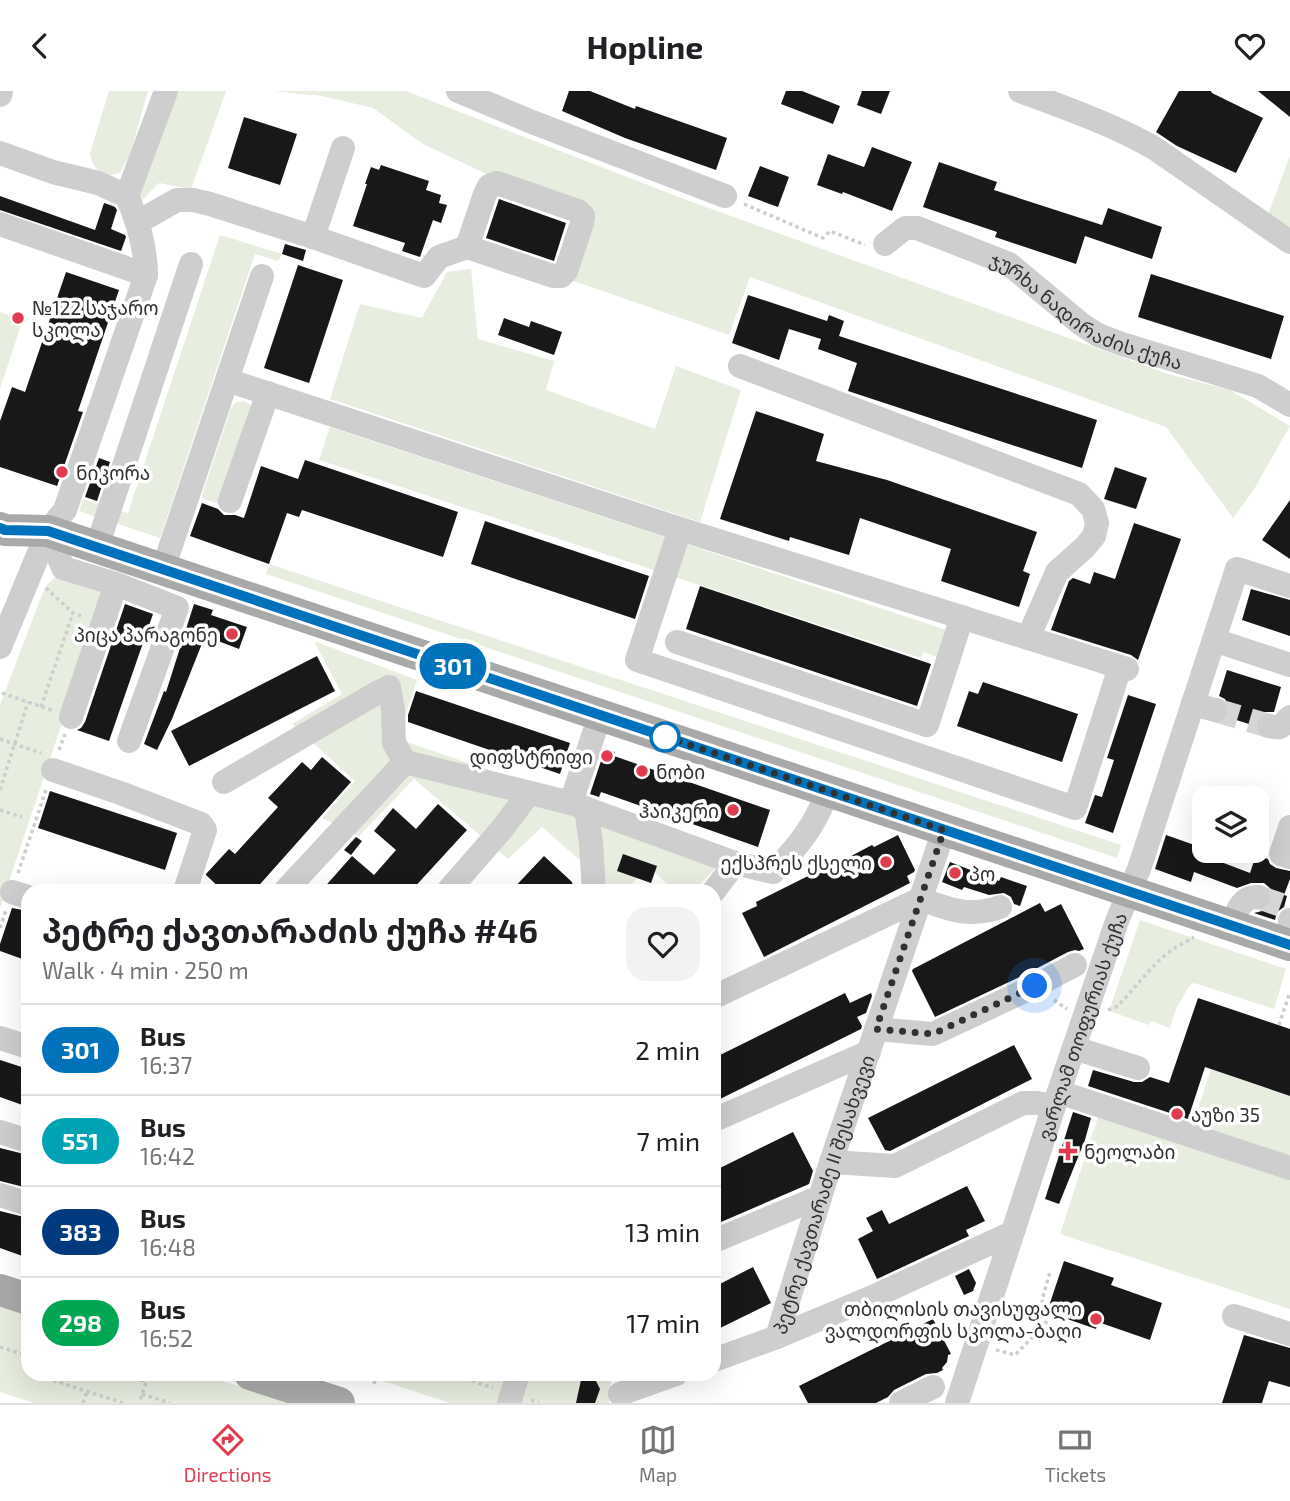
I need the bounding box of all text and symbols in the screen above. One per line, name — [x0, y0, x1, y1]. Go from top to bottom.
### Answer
icon: back — [21, 27, 59, 65]
text: Hopline — [587, 27, 703, 65]
icon: heart — [1231, 27, 1269, 65]
street label: ჯურხა ნადირაძის ქუჩა — [987, 246, 1185, 374]
place label: №122 საჯარო სკოლა — [32, 296, 159, 343]
marker: №122 საჯარო სკოლა — [10, 310, 26, 326]
place label: ნიკორა — [76, 461, 150, 485]
marker: ნიკორა — [54, 464, 70, 480]
place label: პიცა პარაგონე — [74, 623, 218, 647]
marker: პიცა პარაგონე — [224, 626, 240, 642]
line badge: 301 — [413, 643, 493, 689]
text: 301 — [433, 651, 473, 680]
unlabelled marker — [650, 722, 680, 752]
place label: დიფსტრიფი — [470, 745, 593, 770]
marker: დიფსტრიფი — [599, 748, 615, 764]
place label: ნობი — [656, 760, 705, 783]
marker: ნობი — [634, 763, 650, 779]
map controls — [1192, 786, 1269, 863]
button: layers — [1192, 786, 1269, 863]
place label: ჰაიკერი — [639, 799, 719, 823]
marker: ჰაიკერი — [725, 802, 741, 818]
place label: ექსპრეს ქსელი — [720, 851, 872, 876]
marker: ექსპრეს ქსელი — [878, 854, 894, 870]
place label: პო — [969, 862, 995, 885]
marker: პო — [947, 865, 963, 881]
button: heart — [626, 907, 700, 981]
street label: ვარლამ თოფურიას ქუჩა — [1032, 908, 1131, 1144]
text: პეტრე ქავთარაძის ქუჩა #46 — [42, 910, 538, 950]
text: Walk · 4 min · 250 m — [42, 956, 249, 984]
your location — [1017, 968, 1052, 1003]
text: Bus — [140, 1020, 186, 1051]
text: 2 min — [635, 1034, 700, 1065]
text: 301 — [61, 1035, 100, 1064]
text: 16:37 — [140, 1051, 192, 1079]
street label: პეტრე ქავთარაძე II შესახვევი — [767, 1052, 878, 1337]
place label: აუზი 35 — [1191, 1103, 1260, 1127]
marker: აუზი 35 — [1169, 1106, 1185, 1122]
text: Bus — [140, 1111, 186, 1142]
text: 7 min — [637, 1125, 700, 1156]
text: 551 — [62, 1126, 99, 1155]
place label: ნეოლაბი — [1084, 1140, 1175, 1165]
marker: ნეოლაბი — [1058, 1141, 1078, 1161]
text: 16:42 — [140, 1142, 195, 1170]
text: Bus — [140, 1202, 186, 1233]
text: 13 min — [625, 1216, 700, 1247]
text: 383 — [59, 1217, 102, 1246]
text: 16:48 — [140, 1233, 196, 1261]
text: Bus — [140, 1293, 186, 1324]
place label: თბილისის თავისუფალი ვალდორფის სკოლა-ბაღი — [825, 1297, 1082, 1344]
text: 17 min — [626, 1307, 700, 1338]
text: 298 — [59, 1308, 102, 1337]
marker: თბილისის თავისუფალი ვალდორფის სკოლა-ბაღი — [1088, 1311, 1104, 1327]
text: 16:52 — [140, 1324, 193, 1352]
tab: Directions — [184, 1421, 271, 1486]
tab: Map — [639, 1421, 677, 1486]
tab: Tickets — [1045, 1421, 1106, 1486]

